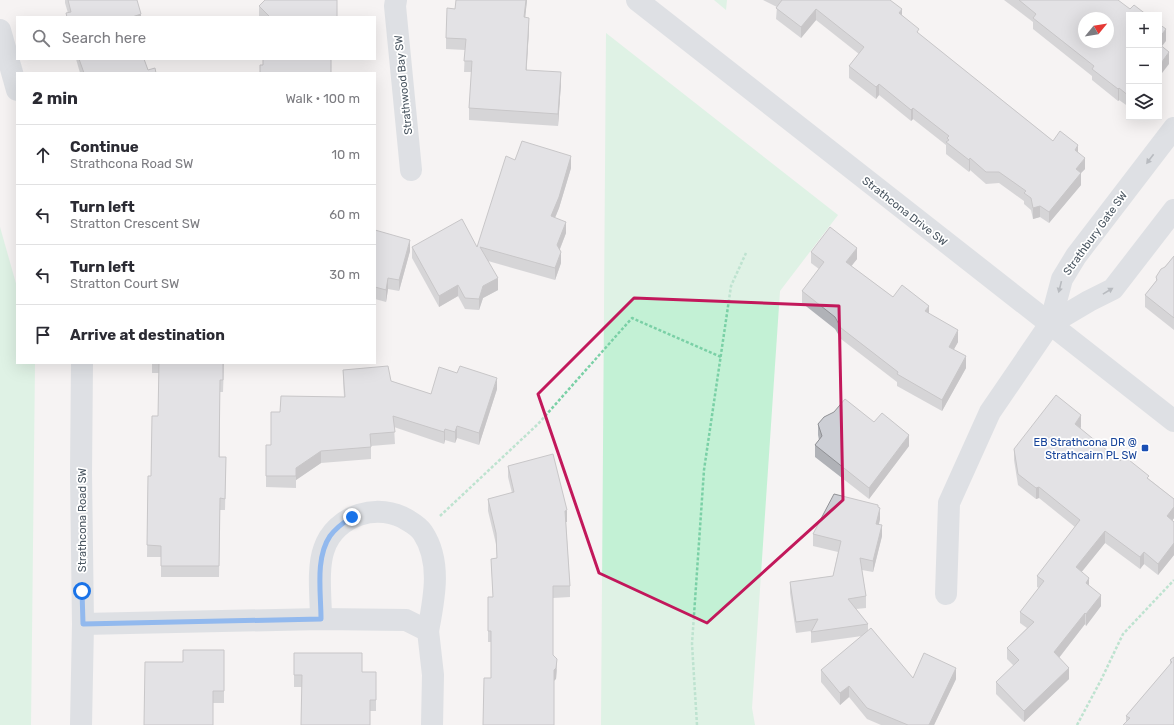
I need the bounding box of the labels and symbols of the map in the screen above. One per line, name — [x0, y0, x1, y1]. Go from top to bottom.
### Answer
north arrow — [1078, 12, 1114, 48]
street label: Strathwood Bay SW — [392, 34, 415, 135]
one-way arrow — [1146, 153, 1155, 164]
street label: Strathcona Drive SW — [859, 174, 950, 249]
street label: Strathbury Gate SW — [1061, 189, 1130, 278]
one-way arrow — [1056, 281, 1062, 293]
one-way arrow — [1102, 287, 1114, 294]
place label: EB Strathcona DR @ Strathcairn PL SW — [1034, 436, 1137, 462]
marker: EB Strathcona DR @ Strathcairn PL SW — [1140, 443, 1150, 453]
street label: Strathcona Road SW — [76, 468, 89, 572]
route end — [343, 508, 361, 526]
route start — [73, 582, 91, 600]

